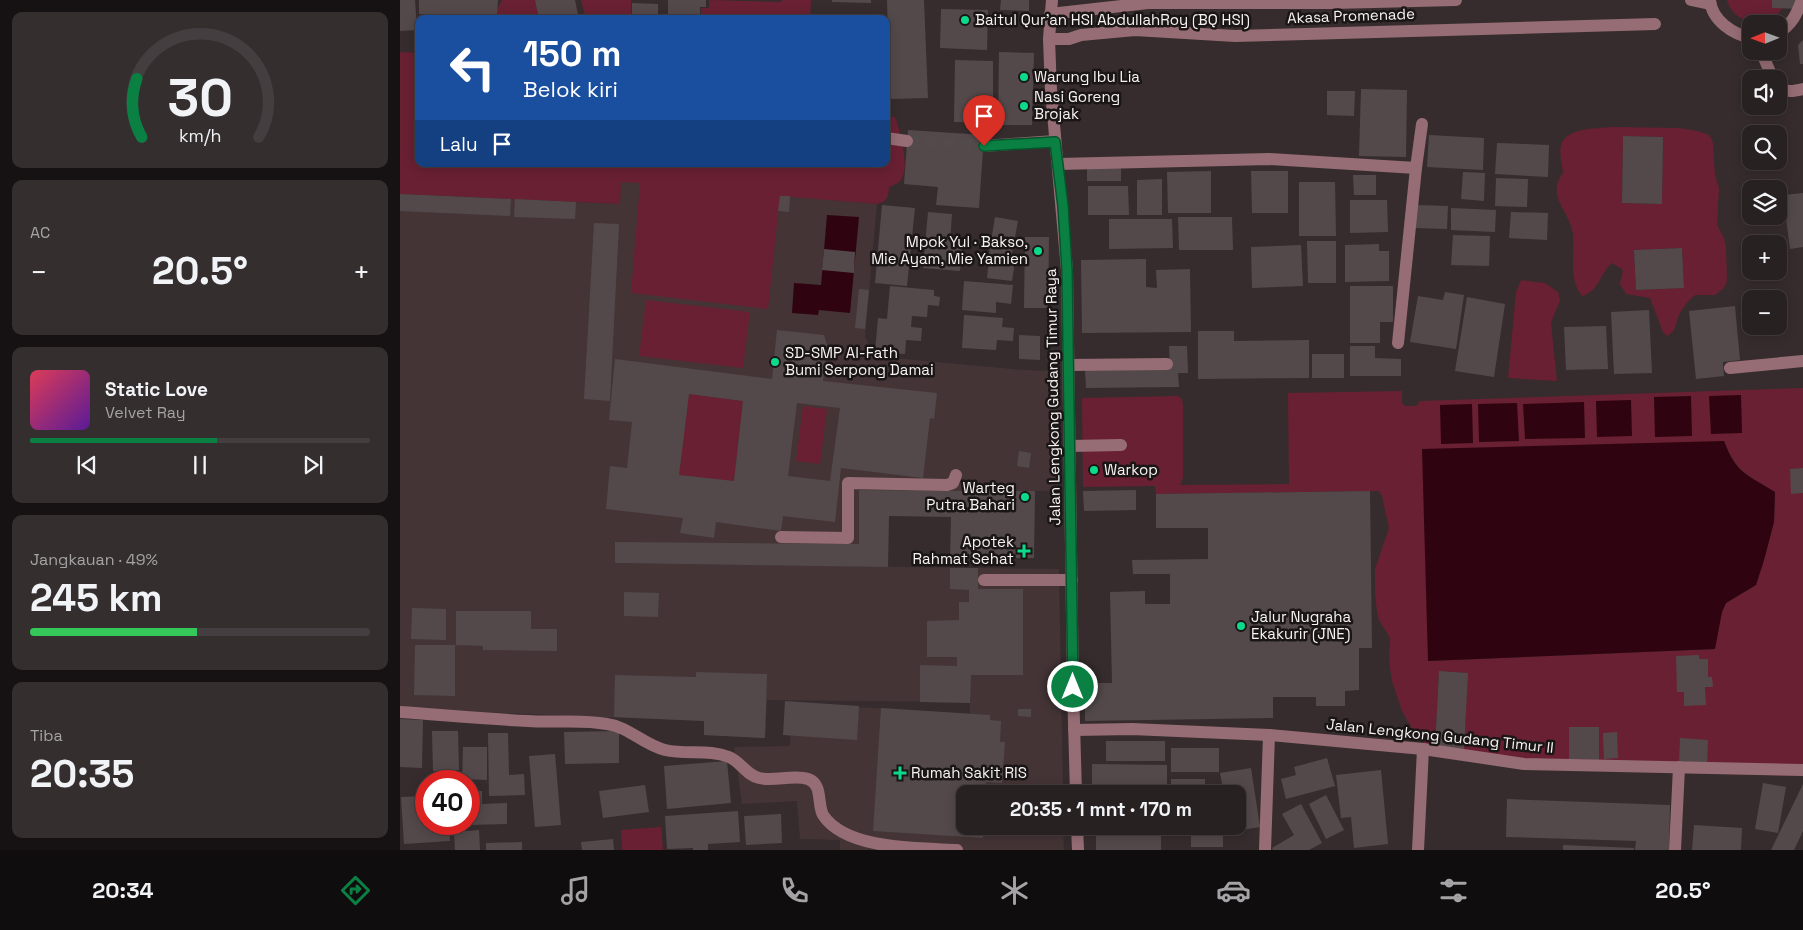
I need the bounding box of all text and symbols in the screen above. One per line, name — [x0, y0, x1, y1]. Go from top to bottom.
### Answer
street label: Akasa Promenade — [1287, 4, 1415, 27]
place label: Baitul Qur'an HSI AbdullahRoy (BQ HSI) — [975, 10, 1250, 30]
marker: Baitul Qur'an HSI AbdullahRoy (BQ HSI) — [959, 14, 971, 26]
north arrow — [1742, 15, 1788, 60]
map controls — [1742, 15, 1787, 335]
text: 150 m — [523, 32, 621, 76]
icon: left — [440, 35, 505, 100]
text: 30 — [167, 65, 233, 131]
place label: Warung Ibu Lia — [1034, 67, 1140, 86]
button: sound — [1742, 70, 1787, 115]
marker: Warung Ibu Lia — [1018, 71, 1030, 83]
text: Belok kiri — [523, 75, 618, 103]
place label: Nasi Goreng Brojak — [1034, 87, 1120, 123]
pin — [963, 95, 1005, 146]
marker: Nasi Goreng Brojak — [1018, 100, 1030, 112]
icon: arrive — [970, 102, 998, 130]
text: km/h — [179, 124, 221, 147]
button: search — [1742, 125, 1787, 170]
icon: arrive — [488, 130, 516, 158]
text: Lalu — [440, 132, 478, 157]
button: layers — [1742, 180, 1787, 225]
text: AC — [30, 222, 50, 243]
place label: Mpok Yul · Bakso, Mie Ayam, Mie Yamien — [871, 232, 1028, 268]
button: + — [1742, 235, 1787, 280]
marker: Mpok Yul · Bakso, Mie Ayam, Mie Yamien — [1032, 245, 1044, 257]
text: 20.5° — [152, 247, 248, 295]
text: − — [30, 254, 47, 290]
text: + — [353, 254, 370, 290]
street label: Jalan Lengkong Gudang Timur Raya — [1041, 268, 1064, 526]
button: − — [1742, 290, 1787, 335]
place label: SD-SMP Al-Fath Bumi Serpong Damai — [785, 343, 934, 379]
marker: SD-SMP Al-Fath Bumi Serpong Damai — [769, 356, 781, 368]
text: Static Love — [105, 377, 208, 402]
text: Velvet Ray — [105, 402, 186, 423]
icon: previous — [73, 451, 101, 479]
icon: pause — [186, 451, 214, 479]
icon: next — [299, 451, 327, 479]
place label: Warkop — [1104, 460, 1158, 479]
marker: Warkop — [1088, 464, 1100, 476]
place label: Warteg Putra Bahari — [926, 478, 1015, 514]
marker: Warteg Putra Bahari — [1019, 491, 1031, 503]
place label: Apotek Rahmat Sehat — [913, 532, 1014, 568]
marker: Apotek Rahmat Sehat — [1018, 545, 1030, 557]
text: Jangkauan · 49% — [30, 549, 158, 570]
text: 245 km — [30, 574, 162, 622]
place label: Jalur Nugraha Ekakurir (JNE) — [1251, 607, 1352, 644]
marker: Jalur Nugraha Ekakurir (JNE) — [1235, 620, 1247, 632]
position arrow — [1046, 660, 1098, 712]
street label: Jalan Lengkong Gudang Timur II — [1325, 714, 1555, 757]
text: Tiba — [30, 725, 63, 746]
text: 20:35 — [30, 750, 134, 798]
place label: Rumah Sakit RIS — [911, 763, 1027, 782]
marker: Rumah Sakit RIS — [893, 766, 907, 780]
speed limit sign: 40 — [415, 770, 480, 835]
text: 20:35 · 1 mnt · 170 m — [1010, 797, 1192, 822]
icon: directions — [338, 873, 373, 908]
icon: music — [558, 873, 593, 908]
icon: phone — [777, 873, 812, 908]
icon: climate — [997, 873, 1032, 908]
icon: car — [1216, 873, 1251, 908]
icon: filters — [1436, 873, 1471, 908]
text: 20:34 — [92, 876, 154, 904]
text: 20.5° — [1655, 876, 1711, 904]

